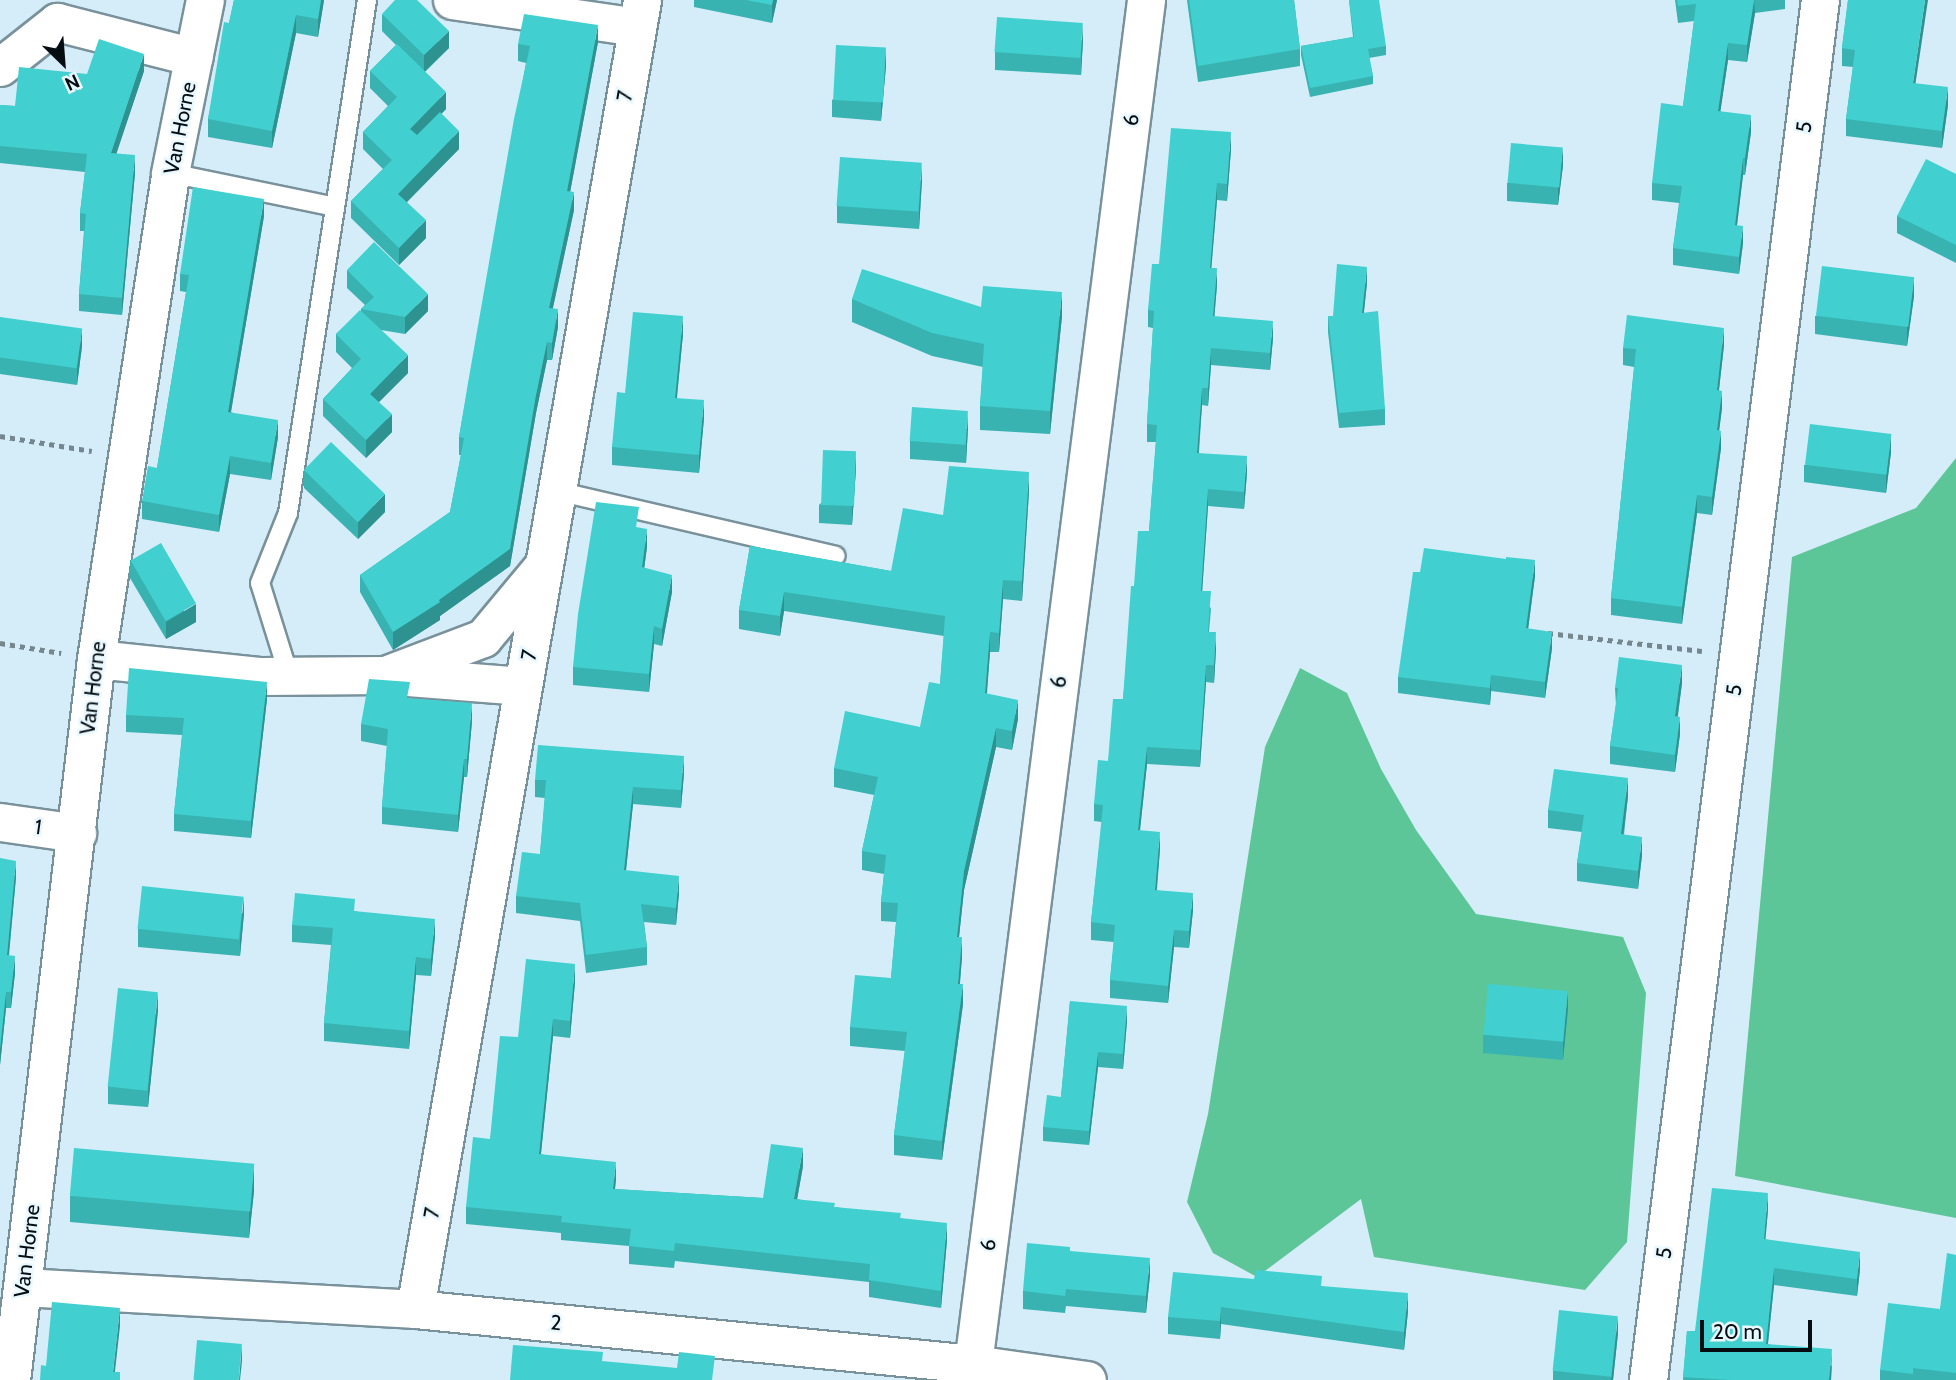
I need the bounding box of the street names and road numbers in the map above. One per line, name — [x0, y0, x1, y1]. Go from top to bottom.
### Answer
street label: Van Horne — [159, 80, 201, 176]
street label: 7 — [612, 89, 638, 103]
street label: 6 — [1118, 113, 1144, 127]
street label: 5 — [1791, 120, 1817, 134]
street label: Van Horne — [75, 640, 111, 736]
street label: 7 — [516, 648, 542, 662]
street label: 6 — [1046, 675, 1072, 689]
street label: 5 — [1721, 683, 1747, 697]
street label: 1 — [33, 814, 43, 840]
street label: Van Horne — [9, 1203, 45, 1299]
street label: 7 — [419, 1206, 445, 1220]
street label: 6 — [975, 1238, 1001, 1252]
street label: 5 — [1651, 1246, 1677, 1260]
street label: 2 — [549, 1310, 563, 1336]

